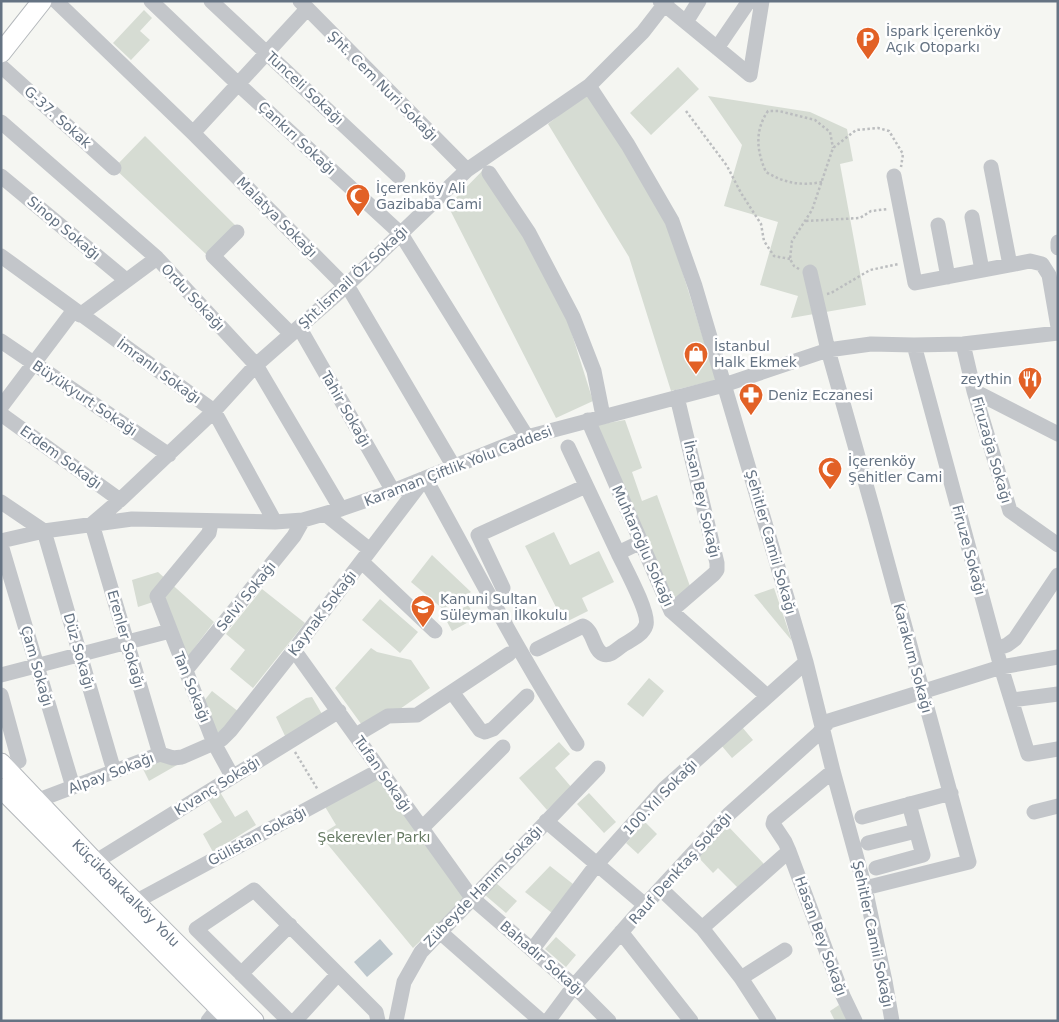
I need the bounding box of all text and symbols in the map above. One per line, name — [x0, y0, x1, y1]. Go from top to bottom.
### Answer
place label: İspark İçerenköy Açık Otoparkı — [886, 22, 1001, 55]
parking icon: İspark İçerenköy Açık Otoparkı — [855, 26, 881, 60]
street label: Şht. Cem Nuri Sokağı — [325, 28, 441, 144]
street label: Tunceli Sokağı — [262, 48, 347, 128]
street label: G-37. Sokak — [21, 83, 95, 152]
street label: Çankırı Sokağı — [255, 98, 339, 178]
street label: Malatya Sokağı — [234, 174, 320, 260]
place label: İçerenköy Ali Gazibaba Cami — [376, 179, 482, 212]
mosque icon: İçerenköy Ali Gazibaba Cami — [345, 183, 371, 217]
street label: Sinop Sokağı — [24, 193, 104, 263]
street label: Şht.İsmail Öz Sokağı — [295, 222, 411, 332]
street label: Ordu Sokağı — [158, 260, 228, 334]
street label: İmranlı Sokağı — [114, 334, 205, 407]
place label: İstanbul Halk Ekmek — [714, 337, 798, 370]
shop icon: İstanbul Halk Ekmek — [683, 341, 709, 375]
street label: Büyükyurt Sokağı — [30, 357, 140, 439]
restaurant icon: zeythin — [1017, 366, 1043, 400]
street label: Tahir Sokağı — [317, 368, 374, 450]
place label: zeythin — [961, 371, 1012, 387]
pharmacy icon: Deniz Eczanesi — [738, 382, 764, 416]
place label: Deniz Eczanesi — [768, 387, 873, 403]
street label: Firuzağa Sokağı — [969, 395, 1015, 505]
street label: Erdem Sokağı — [17, 422, 105, 492]
street label: Karaman Çiftlik Yolu Caddesi — [362, 423, 554, 509]
street label: İhsan Bey Sokağı — [681, 439, 724, 559]
place label: İçerenköy Şehitler Cami — [848, 452, 942, 485]
mosque icon: İçerenköy Şehitler Cami — [817, 456, 843, 490]
street label: Şehitler Camii Sokağı — [743, 468, 799, 616]
street label: Muhtaroğlu Sokağı — [609, 483, 677, 609]
street label: Firuze Sokağı — [949, 503, 989, 597]
street label: Selvi Sokağı — [213, 558, 279, 634]
street label: Kaynak Sokağı — [285, 567, 359, 659]
street label: Erenler Sokağı — [104, 588, 148, 690]
place label: Kanuni Sultan Süleyman İlkokulu — [440, 591, 568, 623]
school or university icon: Kanuni Sultan Süleyman İlkokulu — [410, 594, 436, 628]
street label: Karakum Sokağı — [891, 601, 935, 715]
street label: Düz Sokağı — [61, 611, 97, 691]
street label: Çam Sokağı — [18, 624, 56, 708]
street label: Tan Sokağı — [170, 648, 213, 725]
street label: Tufan Sokağı — [350, 732, 415, 815]
street label: Alpay Sokağı — [66, 749, 156, 797]
street label: Kıvanç Sokağı — [171, 753, 263, 819]
street label: 100.Yıl Sokağı — [620, 756, 700, 838]
street label: Gülistan Sokağı — [205, 803, 309, 869]
street label: Rauf Denktaş Sokağı — [626, 809, 734, 927]
street label: Zübeyde Hanım Sokağı — [421, 822, 545, 950]
park label: Şekerevler Parkı — [318, 829, 430, 845]
street label: Küçükbakkalköy Yolu — [69, 836, 183, 950]
street label: Şehitler Camii Sokağı — [850, 859, 896, 1009]
street label: Hasan Bey Sokağı — [792, 874, 850, 998]
street label: Bahadır Sokağı — [497, 917, 587, 999]

